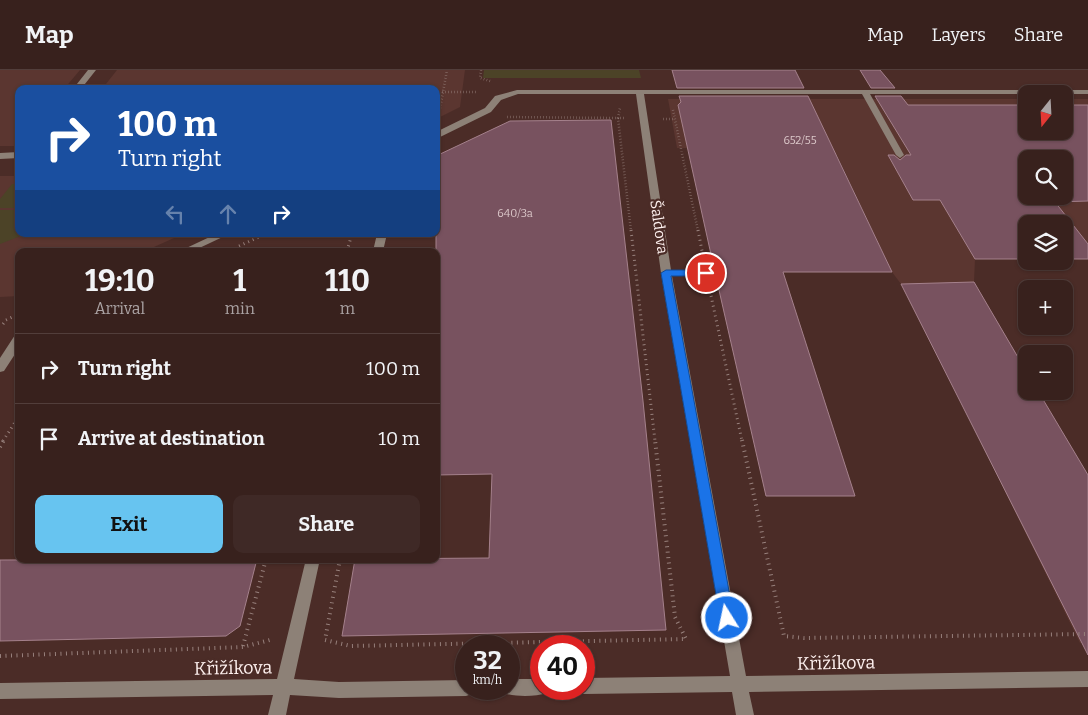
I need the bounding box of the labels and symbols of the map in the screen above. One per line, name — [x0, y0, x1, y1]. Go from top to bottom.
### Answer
north arrow — [1018, 85, 1072, 140]
house number: 652/55 — [783, 134, 817, 147]
street label: Šaldova — [646, 199, 672, 255]
house number: 640/3a — [497, 207, 533, 220]
pin — [685, 252, 727, 294]
position arrow — [700, 591, 752, 643]
speed limit sign: 40 — [530, 635, 595, 700]
street label: Křižíkova — [797, 651, 875, 675]
street label: Křižíkova — [194, 656, 272, 680]

